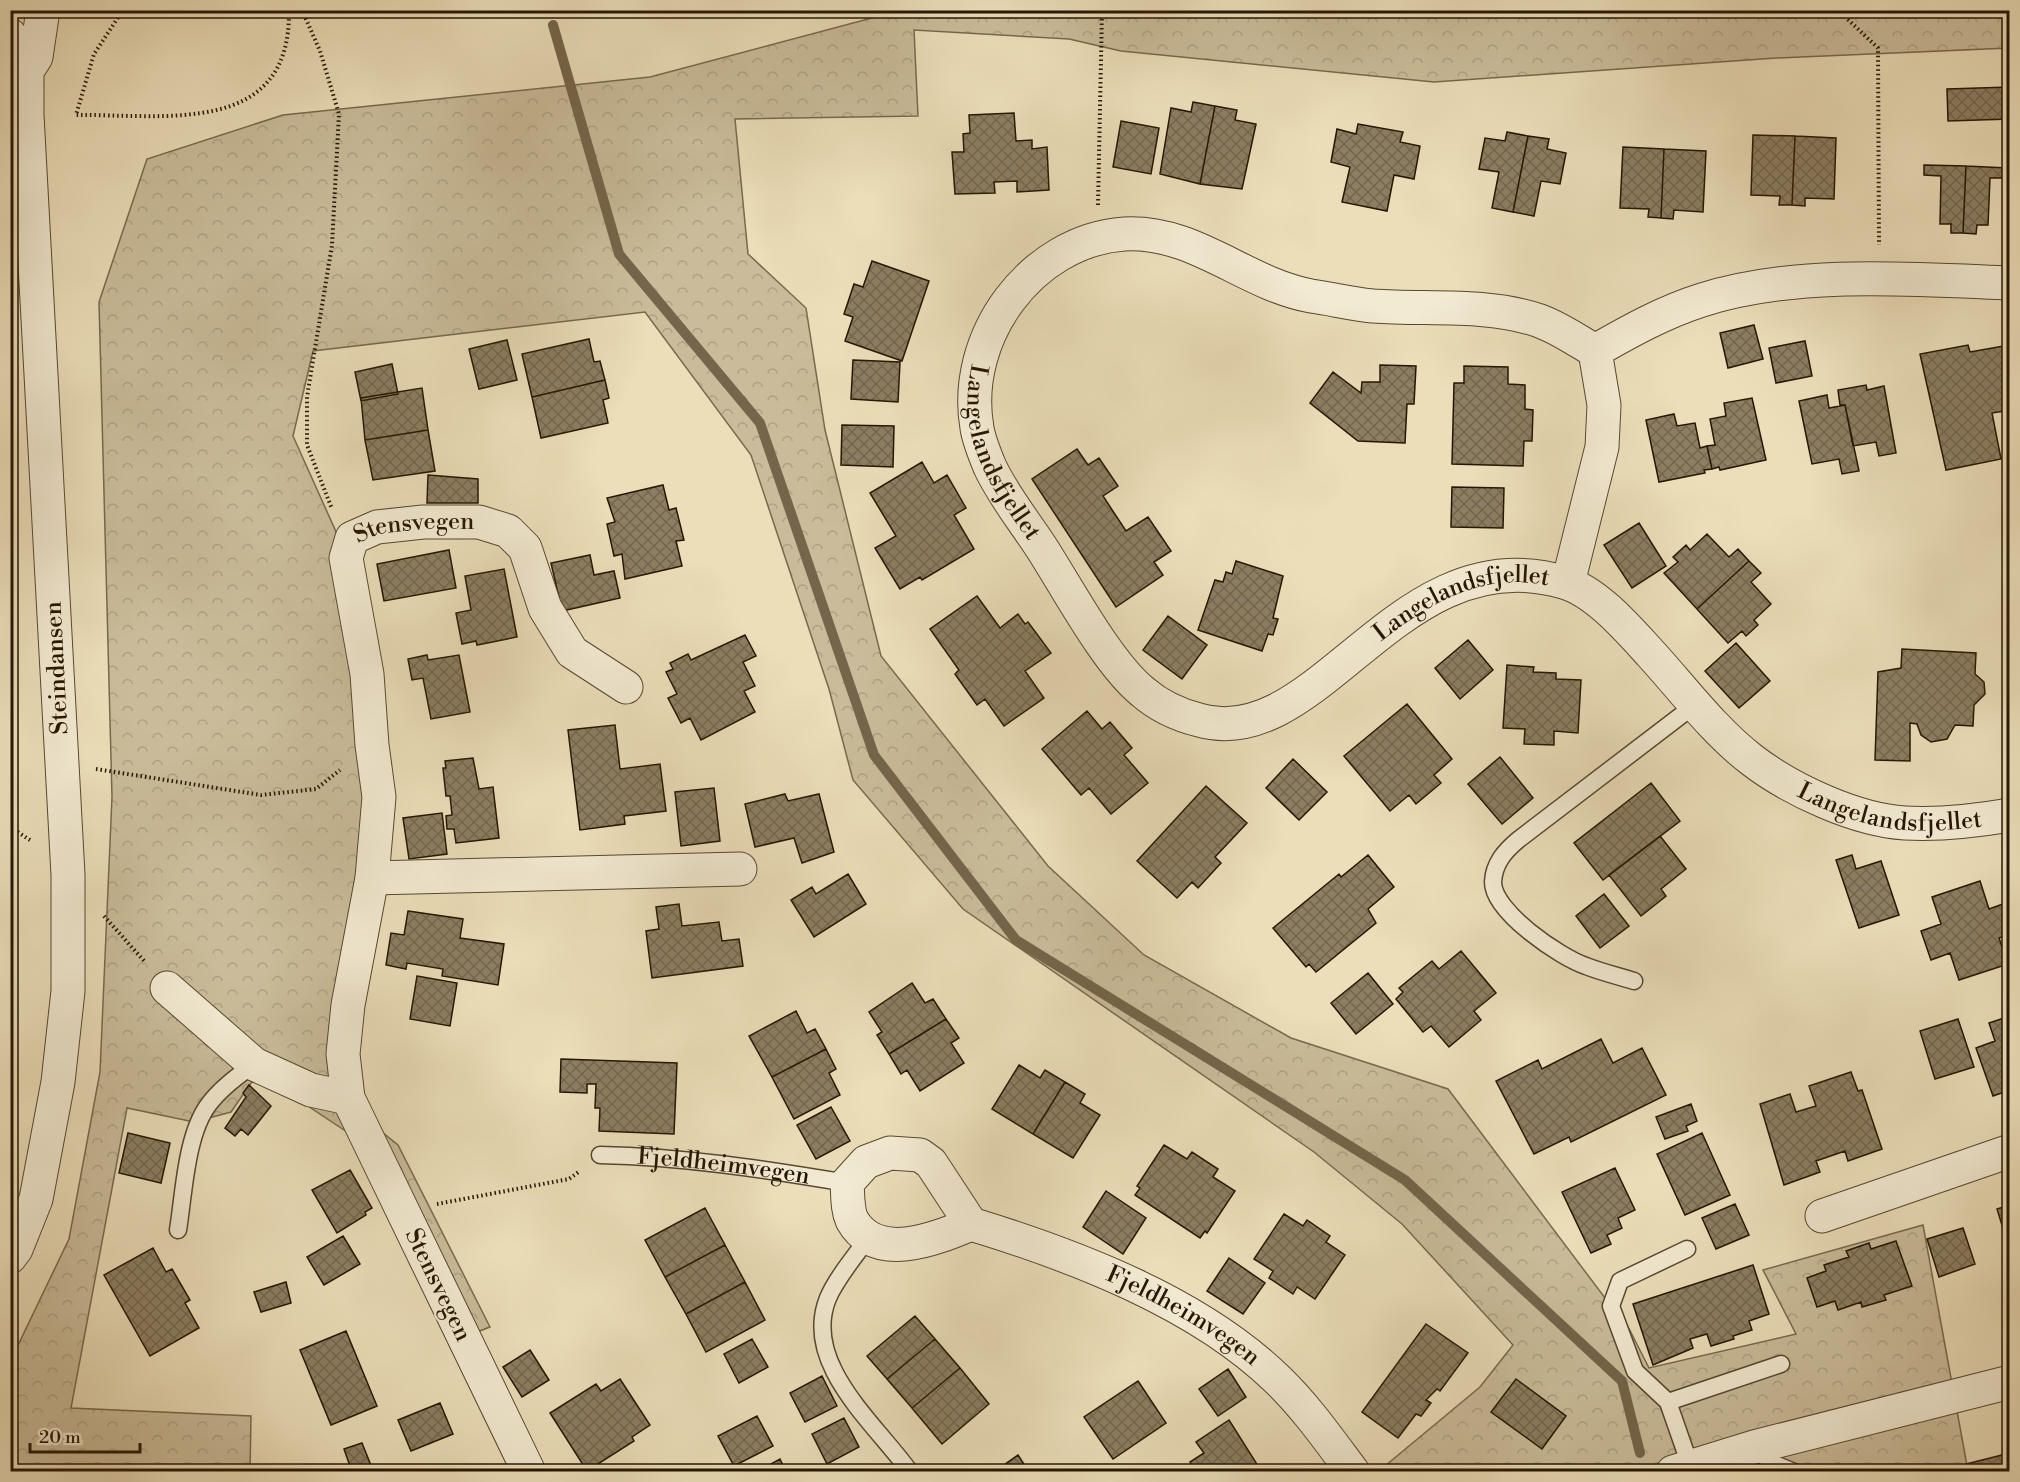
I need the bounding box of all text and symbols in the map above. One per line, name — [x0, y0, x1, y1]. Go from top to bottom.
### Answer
street label: Langelandsfjellet — [960, 362, 1047, 547]
street label: Stensvegen — [349, 507, 474, 550]
street label: Langelandsfjellet — [1367, 560, 1552, 648]
street label: Steindansen — [39, 601, 75, 735]
street label: Langelandsfjellet — [1792, 776, 1984, 839]
street label: Fjeldheimvegen — [636, 1142, 812, 1192]
street label: Stensvegen — [398, 1224, 478, 1346]
street label: Fjeldheimvegen — [1101, 1259, 1266, 1373]
scale bar — [30, 1416, 140, 1454]
text: 20 m — [39, 1426, 81, 1449]

